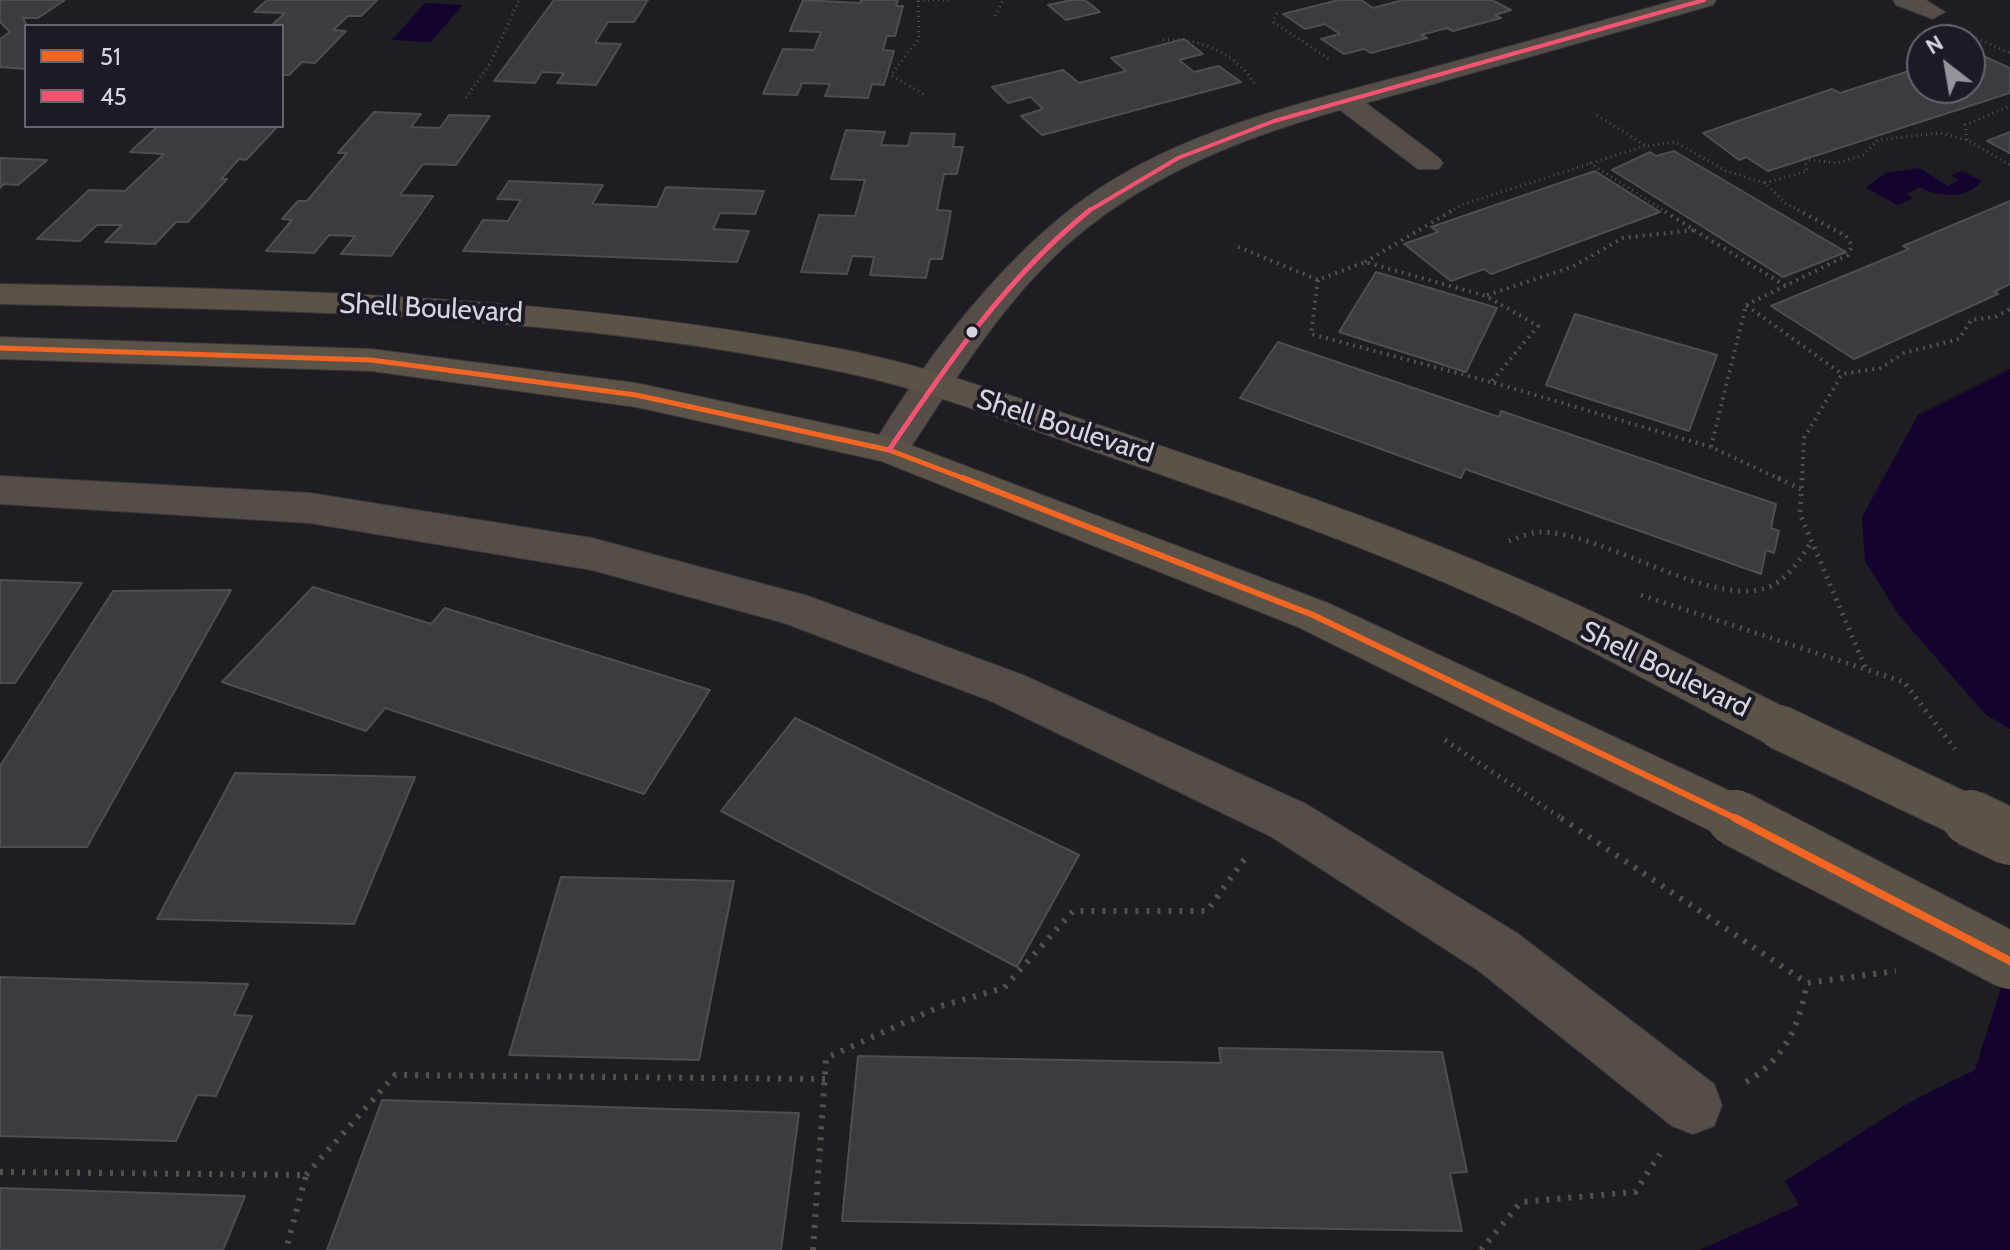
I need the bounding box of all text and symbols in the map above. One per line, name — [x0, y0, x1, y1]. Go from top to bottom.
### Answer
legend — [24, 24, 284, 128]
north arrow — [1906, 24, 1986, 104]
text: N — [1921, 29, 1948, 60]
text: 51 — [100, 42, 121, 71]
text: 45 — [100, 82, 127, 111]
street label: Shell Boulevard — [338, 287, 524, 331]
unlabelled marker — [964, 324, 980, 340]
street label: Shell Boulevard — [972, 383, 1158, 471]
street label: Shell Boulevard — [1575, 615, 1755, 725]

